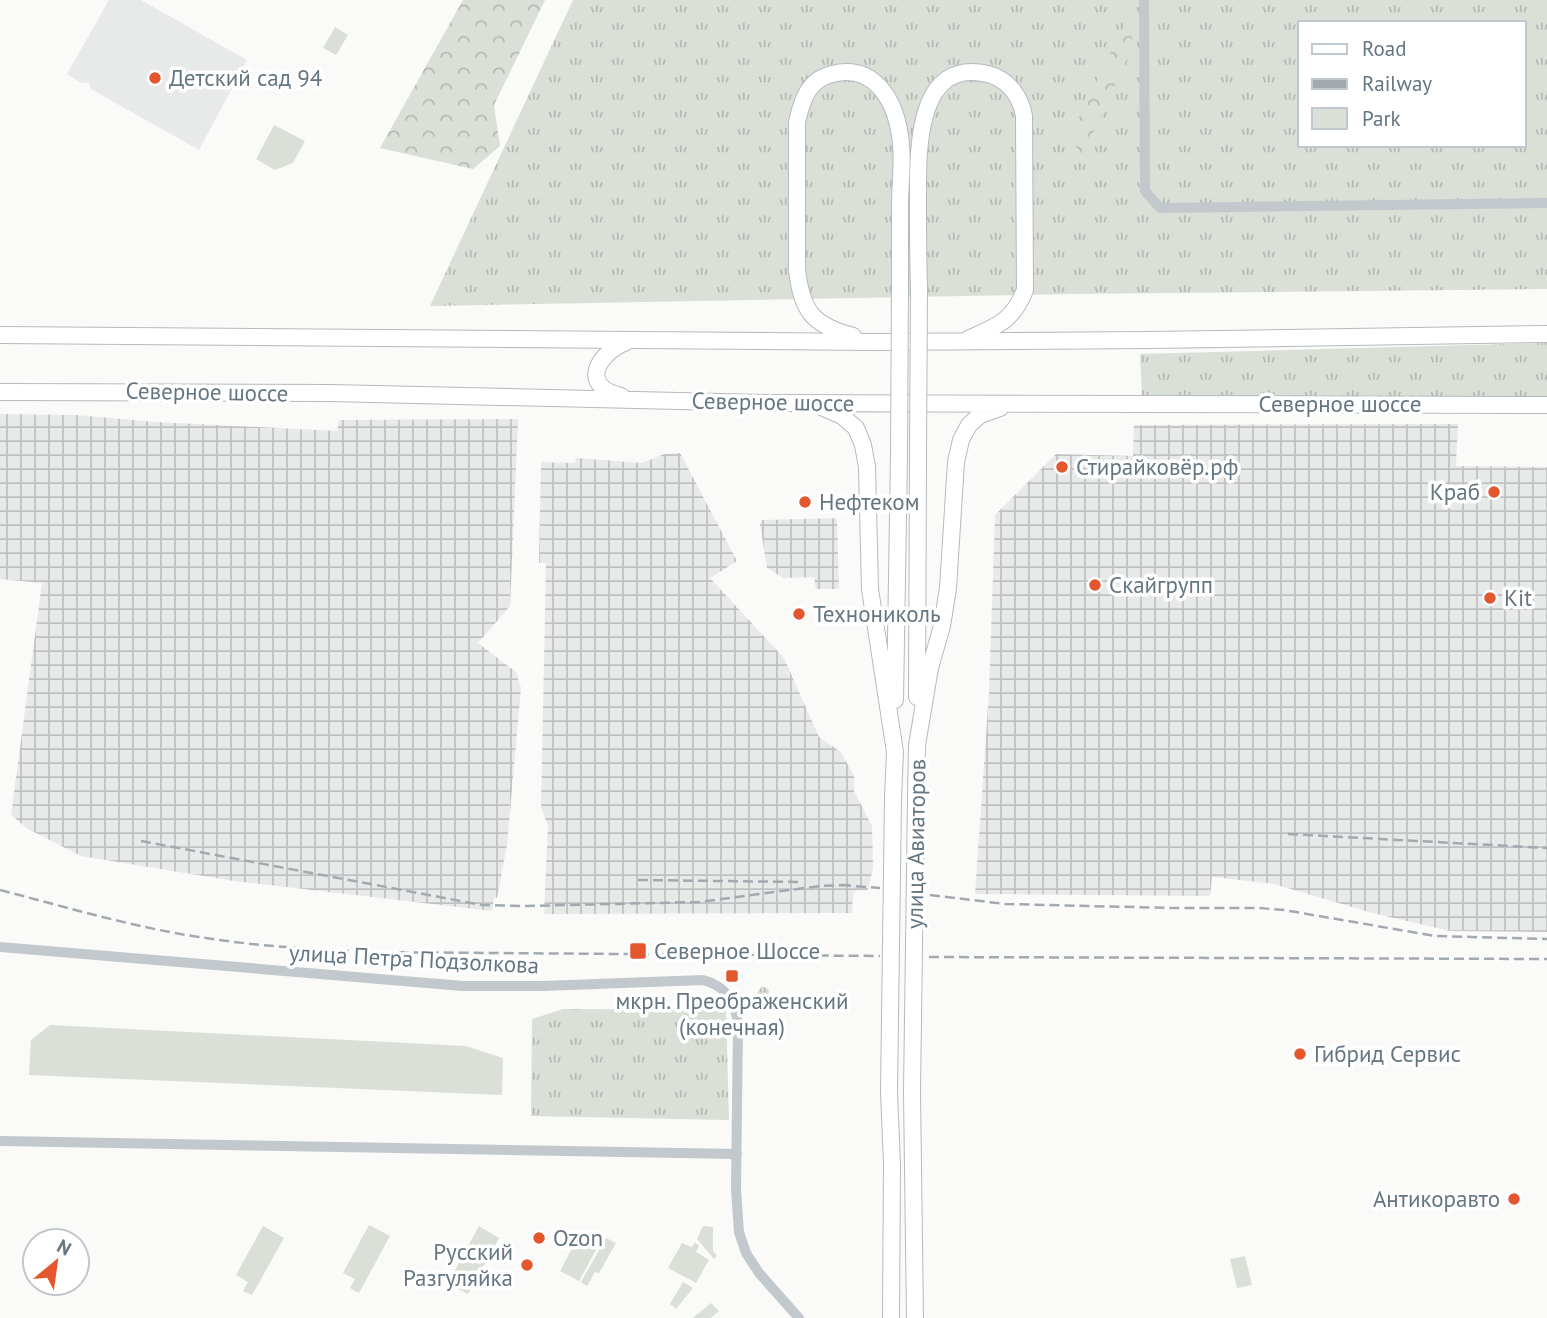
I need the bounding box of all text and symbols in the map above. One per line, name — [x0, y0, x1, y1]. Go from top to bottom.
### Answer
legend — [1298, 21, 1526, 147]
text: Road — [1362, 35, 1406, 62]
place label: Детский сад 94 — [169, 63, 323, 92]
marker: Детский сад 94 — [147, 70, 163, 86]
text: Railway — [1362, 70, 1432, 97]
text: Park — [1362, 105, 1401, 132]
street label: Северное шоссе — [125, 376, 289, 407]
street label: Северное шоссе — [691, 386, 855, 417]
street label: Северное шоссе — [1259, 389, 1421, 418]
place label: Стирайковёр.рф — [1076, 452, 1238, 481]
marker: Стирайковёр.рф — [1054, 459, 1070, 475]
place label: Краб — [1430, 477, 1480, 506]
marker: Краб — [1486, 484, 1502, 500]
place label: Нефтеком — [819, 487, 920, 516]
marker: Нефтеком — [797, 494, 813, 510]
place label: Скайгрупп — [1109, 570, 1213, 599]
marker: Скайгрупп — [1087, 577, 1103, 593]
place label: Kit — [1504, 583, 1532, 612]
marker: Kit — [1482, 590, 1498, 606]
place label: Технониколь — [813, 599, 941, 628]
marker: Технониколь — [791, 606, 807, 622]
street label: улица Авиаторов — [900, 759, 931, 929]
place label: Северное Шоссе — [654, 936, 820, 965]
street label: улица Петра Подзолкова — [288, 937, 540, 980]
marker: Северное Шоссе — [628, 941, 648, 961]
marker: мкрн. Преображенский (конечная) — [724, 968, 740, 984]
place label: мкрн. Преображенский (конечная) — [615, 986, 849, 1041]
place label: Гибрид Сервис — [1314, 1039, 1461, 1068]
marker: Гибрид Сервис — [1292, 1046, 1308, 1062]
place label: Антикоравто — [1373, 1184, 1500, 1213]
marker: Антикоравто — [1506, 1191, 1522, 1207]
place label: Ozon — [553, 1223, 603, 1252]
north arrow — [21, 1227, 91, 1297]
marker: Ozon — [531, 1230, 547, 1246]
text: N — [53, 1234, 76, 1261]
place label: Русский Разгуляйка — [403, 1237, 513, 1292]
marker: Русский Разгуляйка — [519, 1257, 535, 1273]

